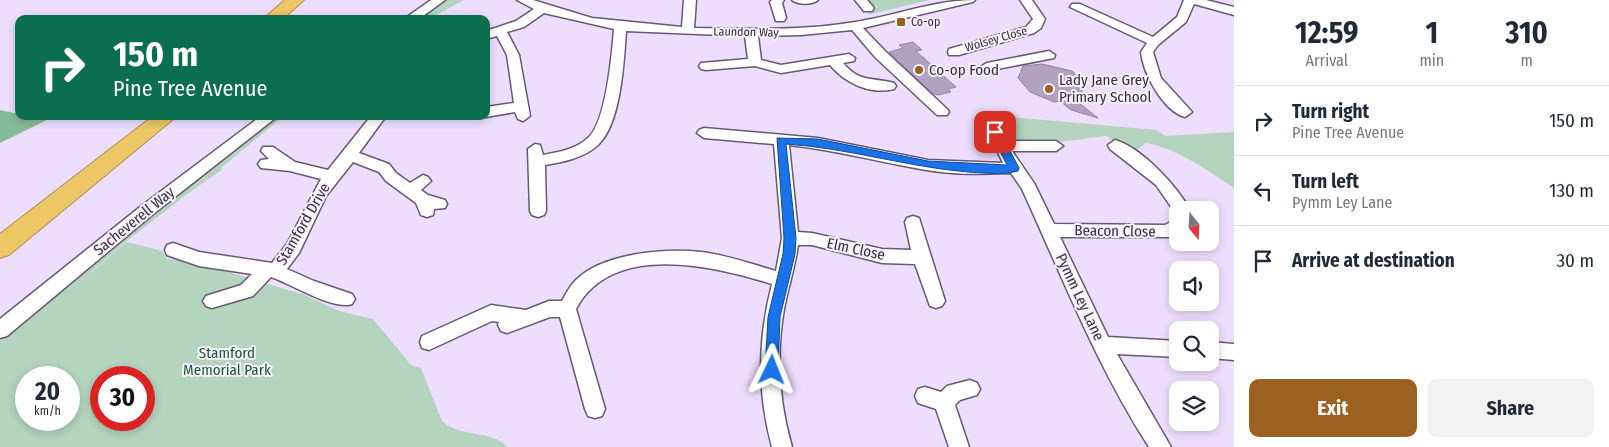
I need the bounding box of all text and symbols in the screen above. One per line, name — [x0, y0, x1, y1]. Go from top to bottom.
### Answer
place label: Co-op — [911, 15, 940, 29]
text: 12:59 — [1295, 15, 1359, 51]
text: 1 — [1426, 15, 1438, 51]
text: 310 — [1505, 15, 1548, 51]
marker: Co-op — [895, 16, 907, 28]
street label: Wolsey Close — [963, 23, 1029, 55]
street label: Laundon Way — [713, 24, 779, 40]
text: 150 m — [113, 33, 198, 75]
icon: right — [30, 35, 95, 100]
text: Arrival — [1306, 51, 1348, 70]
text: min — [1420, 51, 1444, 70]
text: m — [1520, 51, 1533, 70]
place label: Co-op Food — [929, 61, 999, 79]
marker: Co-op Food — [913, 64, 925, 76]
place label: Lady Jane Grey Primary School — [1059, 71, 1151, 106]
text: Pine Tree Avenue — [113, 75, 267, 102]
marker: Lady Jane Grey Primary School — [1043, 83, 1055, 95]
text: Turn right — [1292, 100, 1369, 123]
icon: right — [1249, 107, 1277, 135]
text: 150 m — [1549, 109, 1594, 132]
pin — [974, 111, 1016, 153]
icon: arrive — [981, 118, 1009, 146]
text: Pine Tree Avenue — [1292, 123, 1404, 142]
text: Turn left — [1292, 170, 1359, 193]
icon: left — [1249, 177, 1277, 205]
text: 130 m — [1549, 179, 1594, 202]
street label: Stamford Drive — [272, 180, 334, 268]
street label: Sacheverell Way — [90, 183, 178, 259]
text: Pymm Ley Lane — [1292, 193, 1392, 212]
north arrow — [1169, 201, 1219, 251]
map controls — [1169, 201, 1219, 431]
street label: Beacon Close — [1074, 221, 1156, 241]
street label: Elm Close — [825, 234, 887, 264]
icon: arrive — [1249, 247, 1277, 275]
text: Arrive at destination — [1292, 249, 1455, 272]
text: 30 m — [1556, 249, 1594, 272]
street label: Pymm Ley Lane — [1052, 251, 1108, 343]
button: sound — [1169, 261, 1219, 311]
button: search — [1169, 321, 1219, 371]
position arrow — [745, 343, 797, 395]
park label: Stamford Memorial Park — [183, 344, 271, 379]
speed limit sign: 30 — [90, 366, 155, 431]
text: 20 — [35, 377, 60, 407]
button: Exit — [1249, 379, 1417, 437]
button: Share — [1427, 379, 1594, 437]
button: layers — [1169, 381, 1219, 431]
text: km/h — [34, 404, 61, 418]

